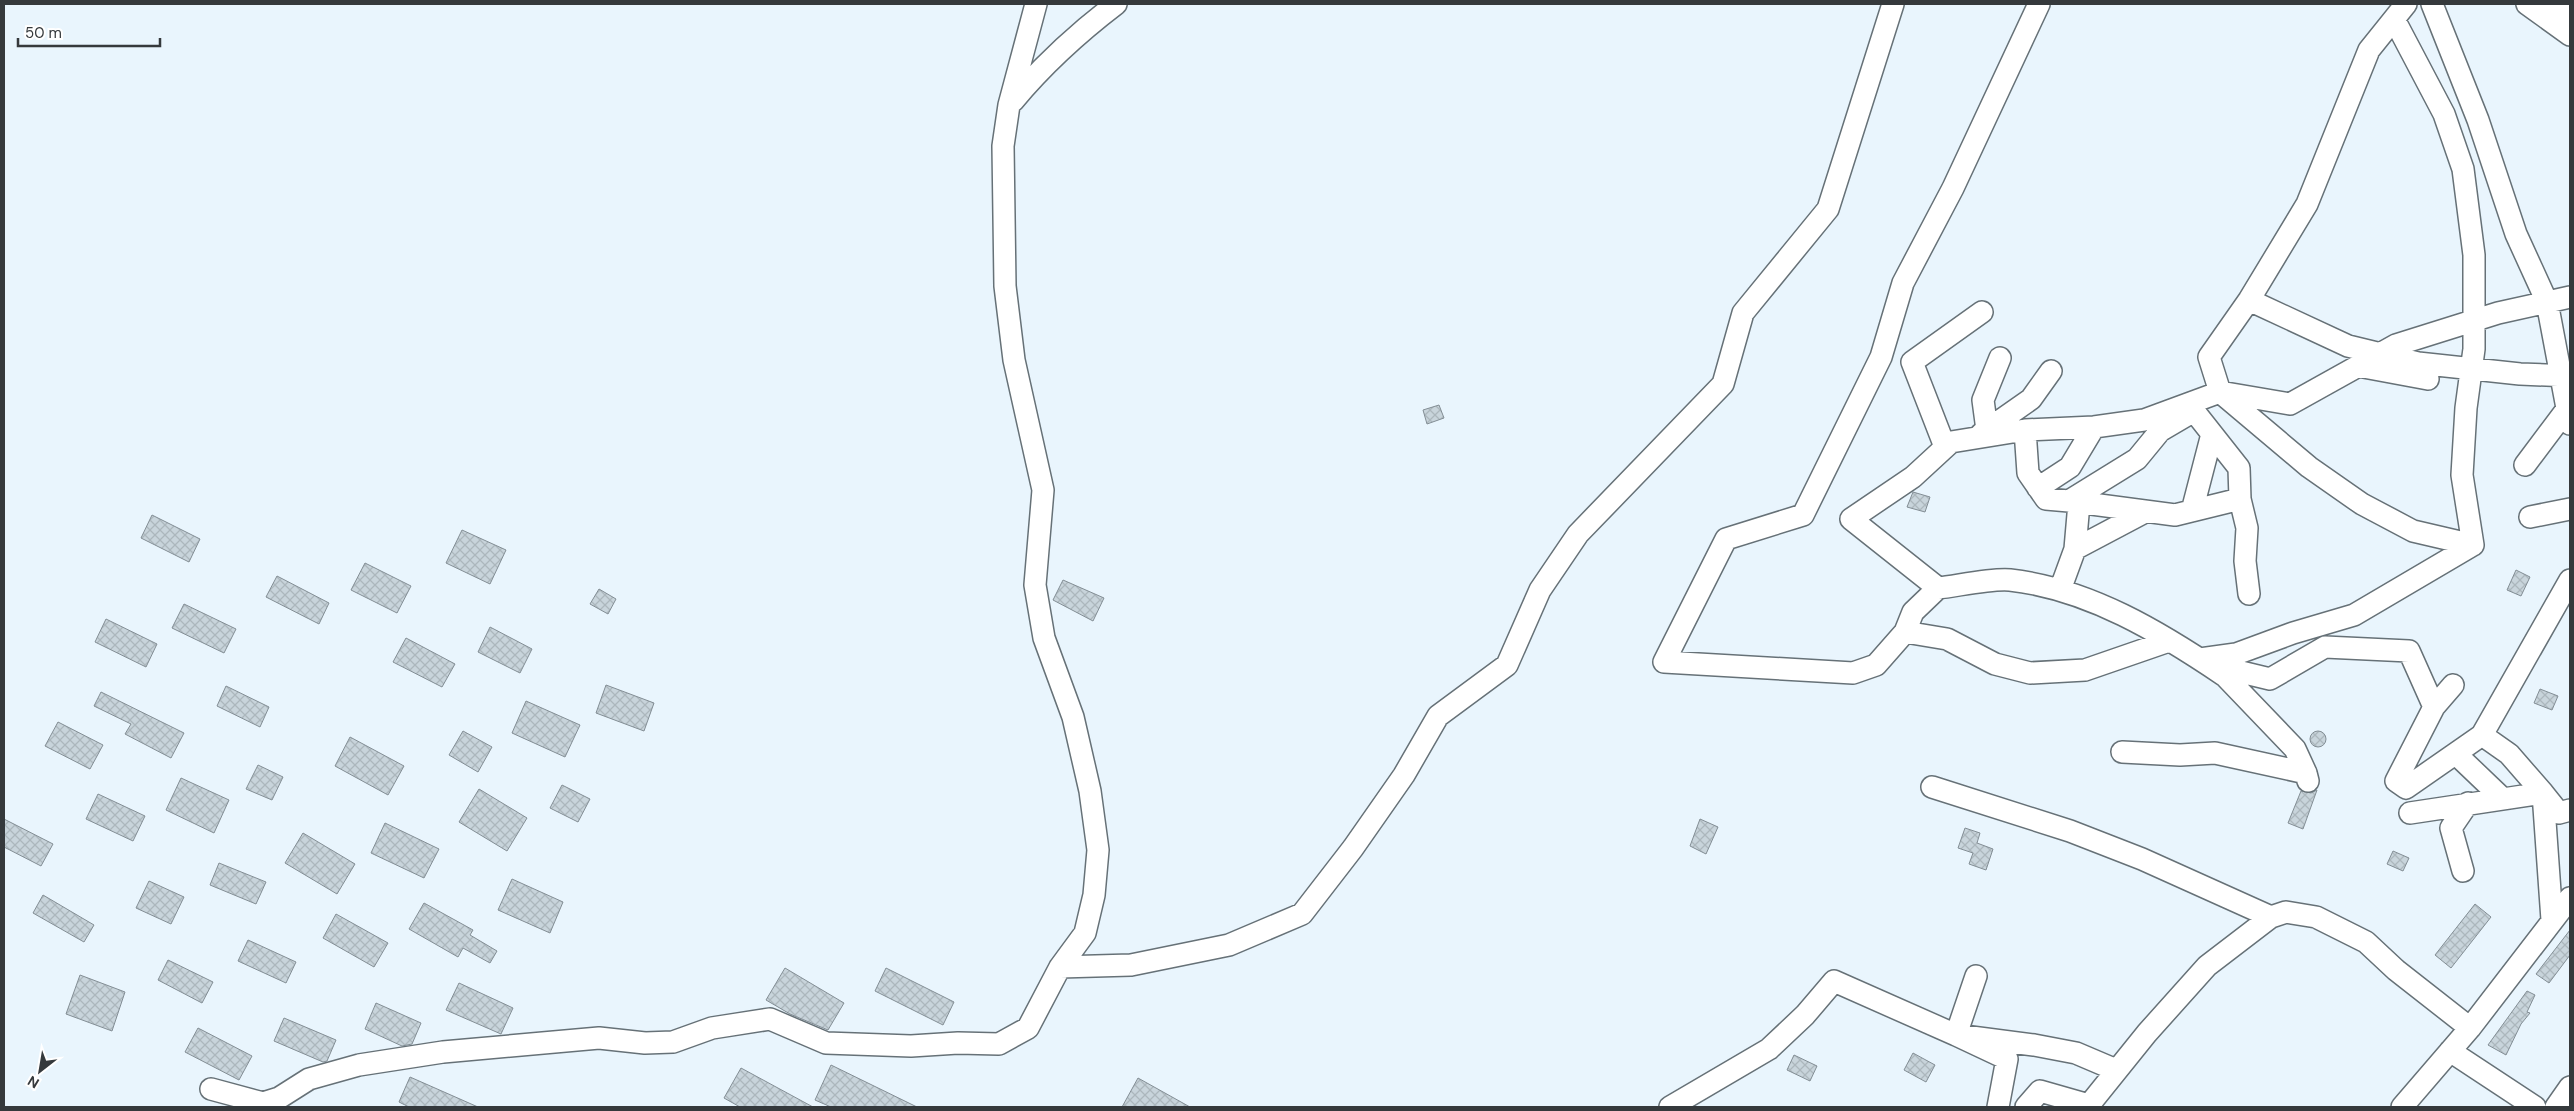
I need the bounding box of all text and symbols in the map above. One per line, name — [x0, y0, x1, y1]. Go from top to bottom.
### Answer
scale bar — [18, 15, 160, 47]
text: 50 m — [25, 23, 62, 43]
north arrow — [15, 1046, 65, 1096]
text: N — [24, 1072, 42, 1092]

